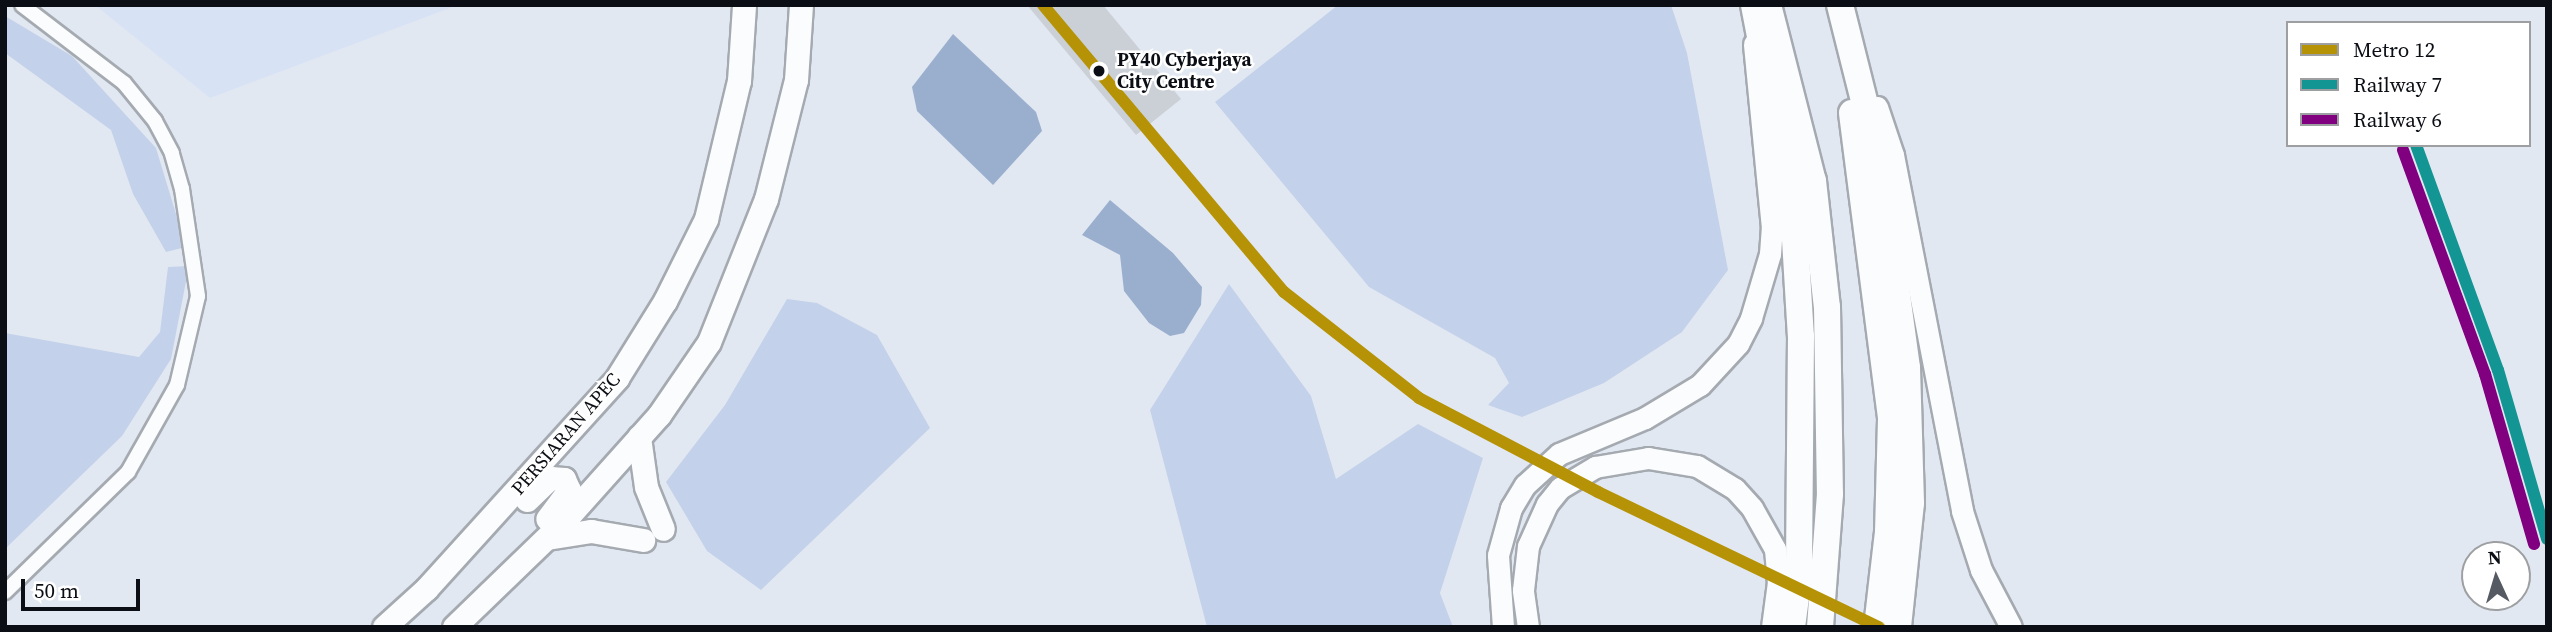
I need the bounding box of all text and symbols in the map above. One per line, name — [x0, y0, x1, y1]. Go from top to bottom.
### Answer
legend — [2286, 21, 2531, 147]
text: Metro 12 — [2353, 35, 2435, 64]
place label: PY40 Cyberjaya City Centre — [1117, 49, 1252, 93]
marker: PY40 Cyberjaya City Centre — [1087, 59, 1111, 83]
text: Railway 7 — [2353, 70, 2442, 99]
text: Railway 6 — [2353, 105, 2442, 134]
street label: PERSIARAN APEC — [507, 368, 625, 500]
north arrow — [2461, 541, 2531, 611]
text: N — [2487, 544, 2502, 570]
scale bar — [24, 566, 144, 610]
text: 50 m — [34, 576, 79, 605]

